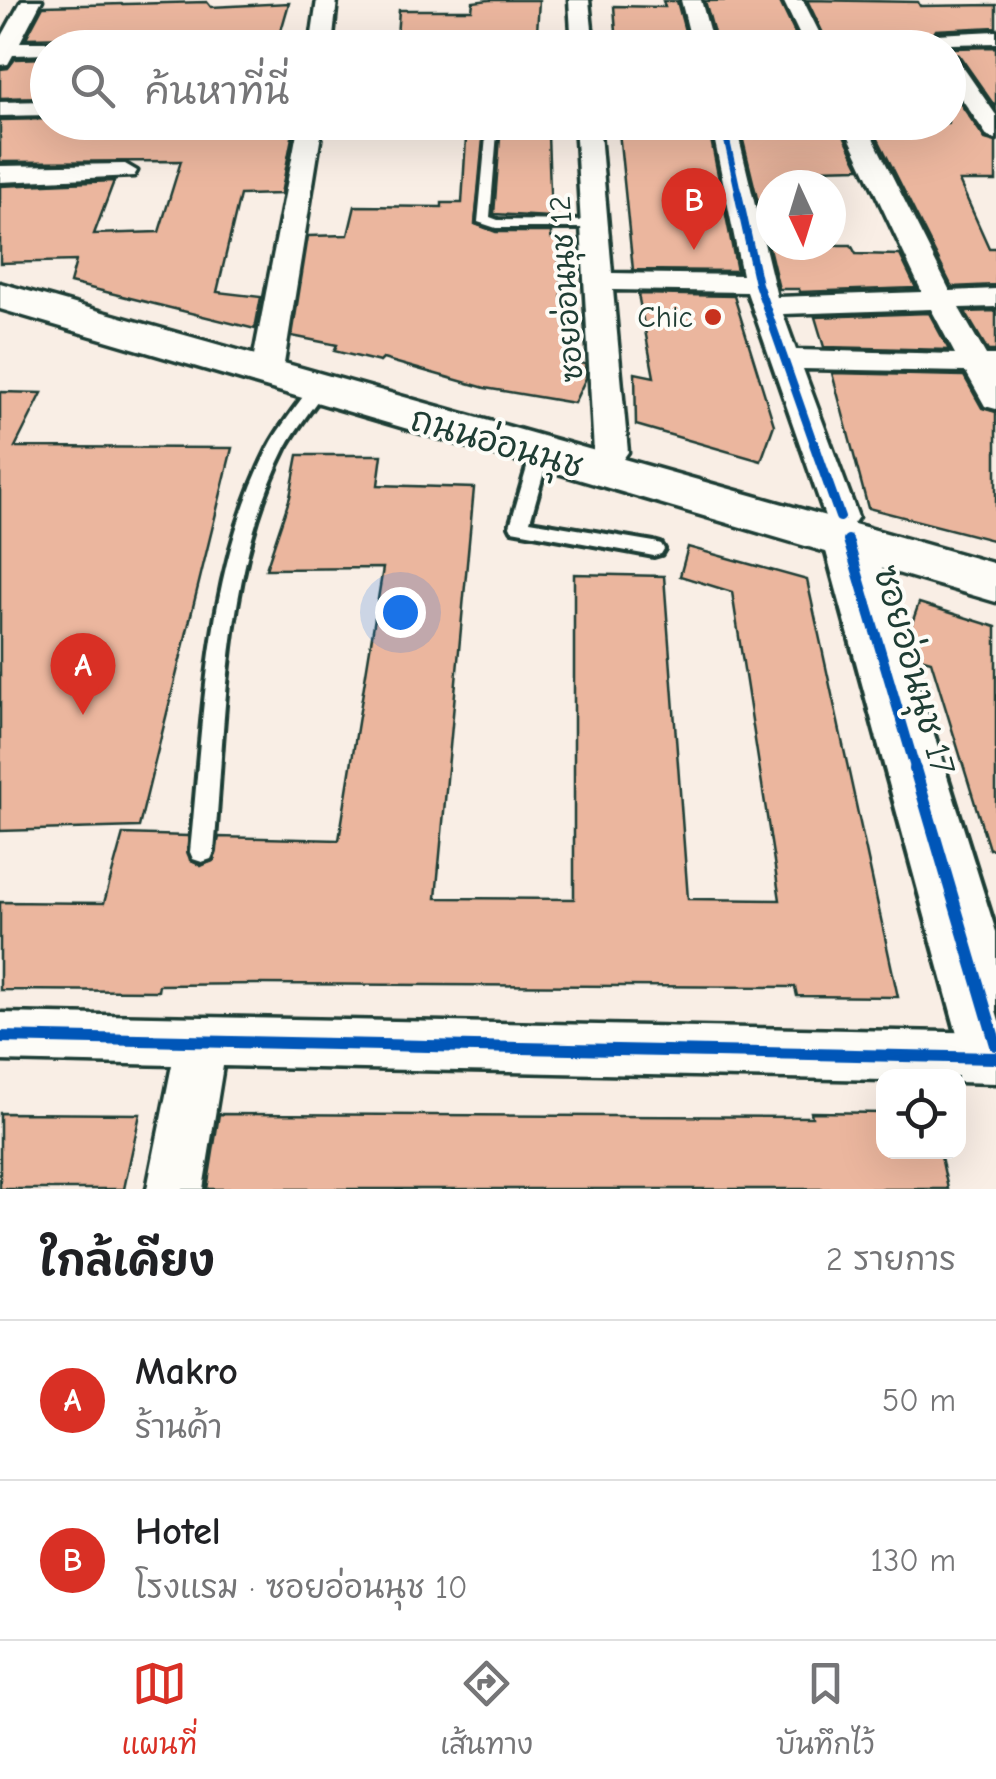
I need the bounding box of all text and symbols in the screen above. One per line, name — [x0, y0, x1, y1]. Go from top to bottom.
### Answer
search box — [30, 30, 966, 140]
icon: search — [65, 58, 120, 113]
text: ค้นหาที่นี่ — [145, 70, 289, 114]
pin: B — [662, 168, 726, 250]
north arrow — [756, 170, 846, 260]
street label: ซอยอ่อนนุช 12 — [540, 194, 594, 383]
place label: Chic — [637, 300, 693, 335]
marker: Chic — [702, 306, 724, 328]
street label: ถนนอ่อนนุช — [404, 396, 588, 492]
street label: ซอยอ่อนนุช 17 — [859, 560, 966, 781]
your location — [375, 587, 426, 638]
pin: A — [51, 632, 116, 715]
map controls — [876, 1069, 966, 1159]
button: locate — [876, 1069, 966, 1159]
text: ใกล้เคียง — [40, 1237, 215, 1286]
text: 2 รายการ — [826, 1241, 956, 1278]
text: Makro — [135, 1350, 238, 1394]
text: A — [64, 1382, 81, 1419]
text: 50 m — [882, 1382, 956, 1419]
text: ร้านค้า — [135, 1409, 222, 1446]
text: Hotel — [135, 1510, 221, 1554]
text: B — [63, 1542, 82, 1579]
text: 130 m — [870, 1542, 956, 1579]
text: โรงแรม · ซอยอ่อนนุช 10 — [135, 1569, 467, 1606]
tab: แผนที่ — [122, 1656, 197, 1765]
tab: เส้นทาง — [440, 1656, 533, 1765]
tab: บันทึกไว้ — [776, 1656, 874, 1765]

